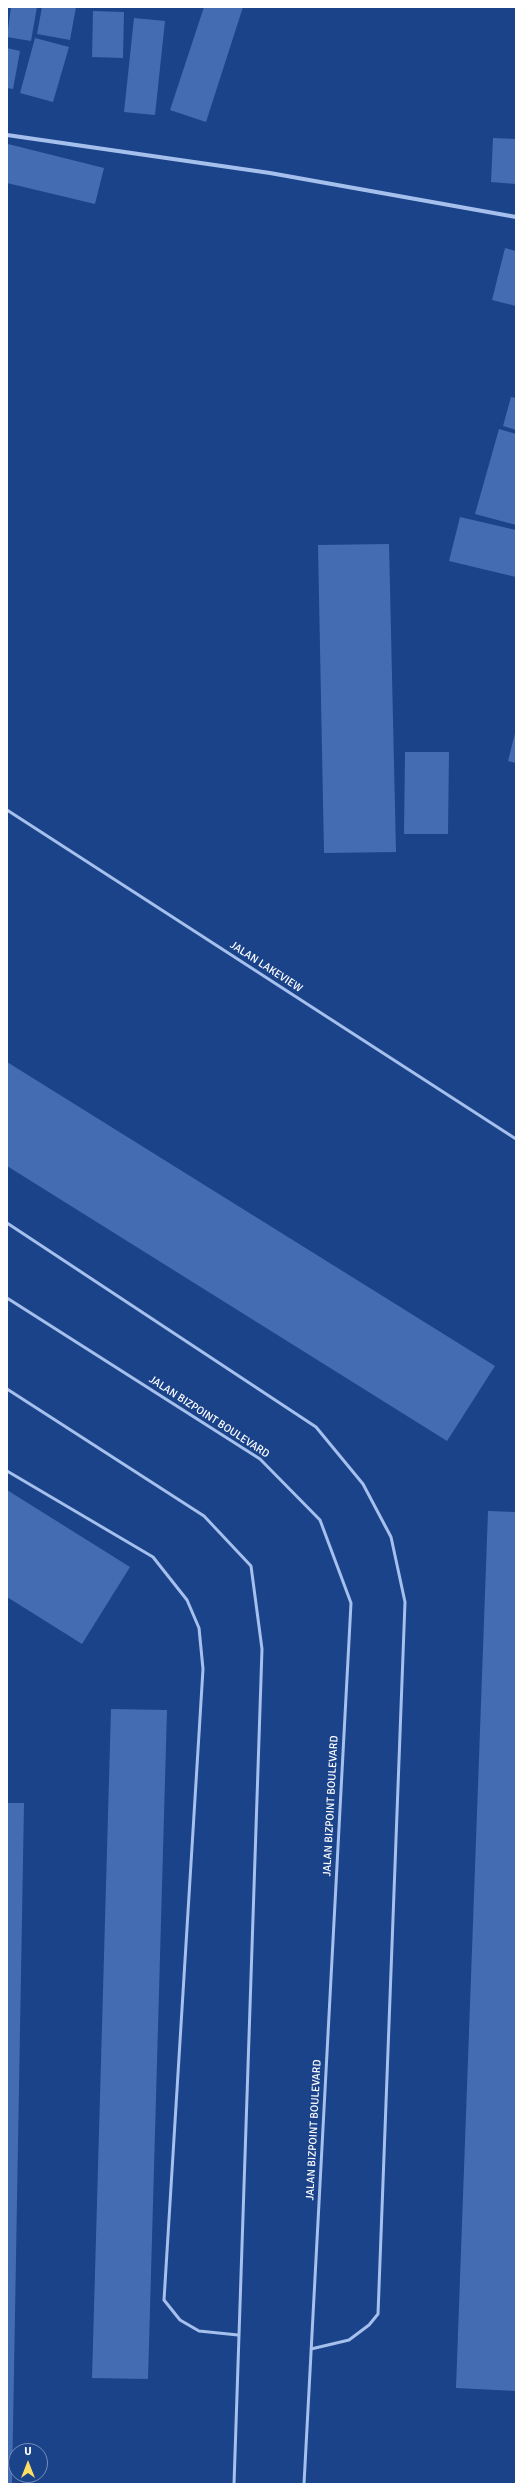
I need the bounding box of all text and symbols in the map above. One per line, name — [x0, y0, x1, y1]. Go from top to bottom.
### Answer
street label: JALAN LAKEVIEW — [227, 939, 305, 995]
street label: JALAN BIZPOINT BOULEVARD — [146, 1373, 272, 1461]
street label: JALAN BIZPOINT BOULEVARD — [321, 1735, 341, 1877]
street label: JALAN BIZPOINT BOULEVARD — [304, 2059, 324, 2201]
north arrow — [8, 2443, 48, 2483]
text: U — [24, 2445, 32, 2458]

